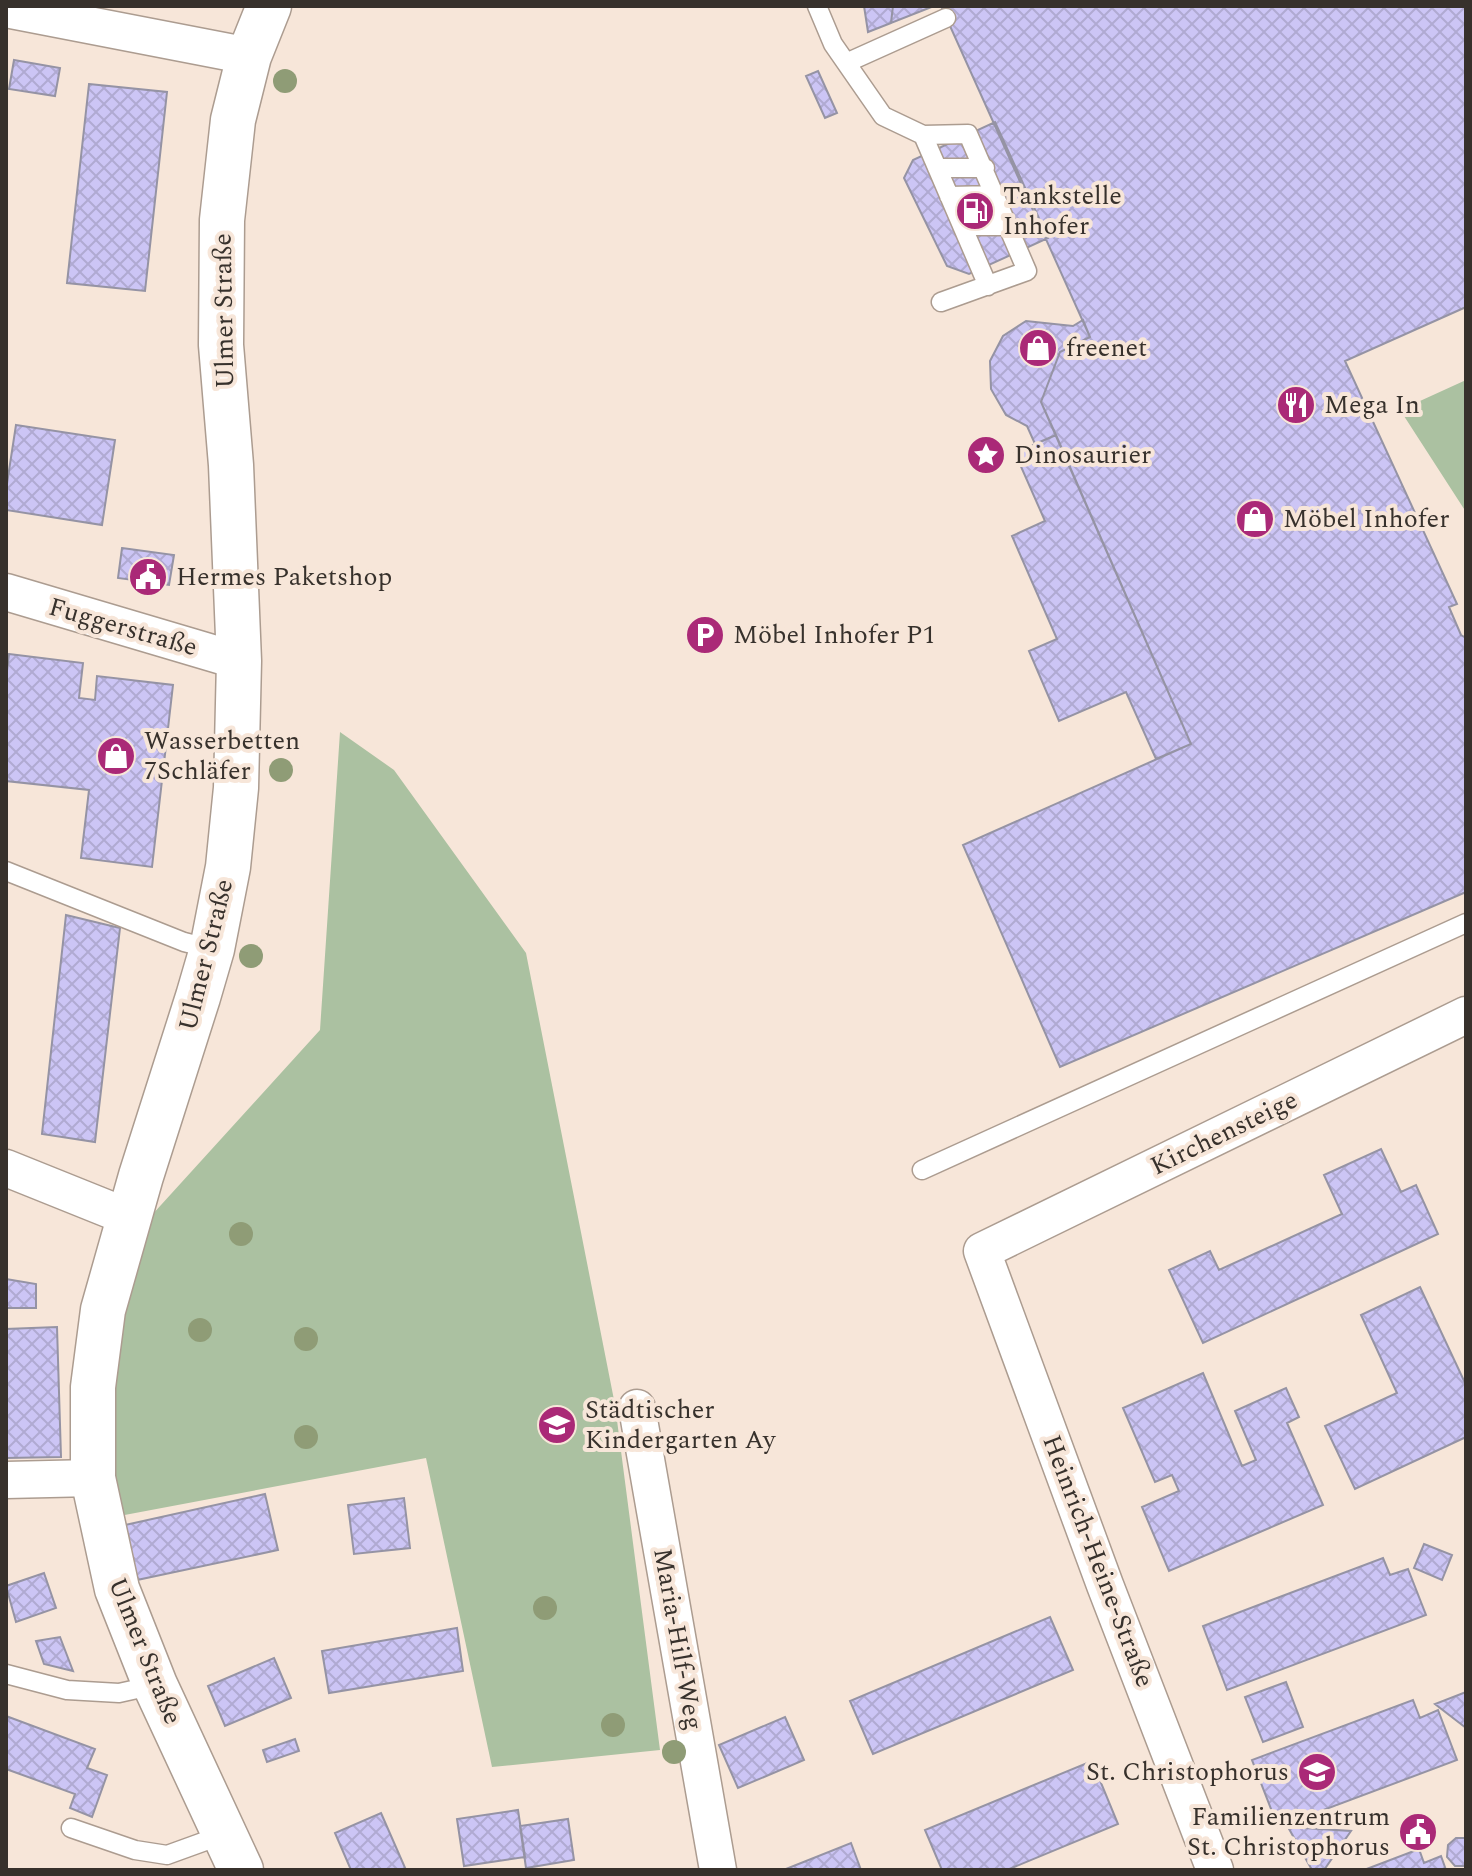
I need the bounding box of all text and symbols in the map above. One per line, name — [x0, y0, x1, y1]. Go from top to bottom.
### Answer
place label: Tankstelle Inhofer — [1003, 176, 1122, 246]
fuel station icon: Tankstelle Inhofer — [954, 190, 996, 232]
street label: Ulmer Straße — [203, 233, 245, 389]
shop icon: freenet — [1017, 327, 1059, 369]
place label: freenet — [1066, 328, 1147, 368]
restaurant icon: Mega In — [1275, 384, 1317, 426]
place label: Mega In — [1324, 385, 1420, 425]
place icon: Dinosaurier — [965, 434, 1007, 476]
place label: Dinosaurier — [1014, 435, 1151, 475]
shop icon: Möbel Inhofer — [1234, 498, 1276, 540]
place label: Möbel Inhofer — [1283, 499, 1450, 539]
public building icon: Hermes Paketshop — [127, 556, 169, 598]
place label: Hermes Paketshop — [176, 557, 392, 597]
street label: Fuggerstraße — [44, 587, 202, 667]
parking icon: Möbel Inhofer P1 — [684, 614, 726, 656]
place label: Möbel Inhofer P1 — [733, 615, 936, 655]
place label: Wasserbetten 7Schläfer — [144, 721, 300, 791]
shop icon: Wasserbetten 7Schläfer — [95, 735, 137, 777]
street label: Ulmer Straße — [168, 875, 244, 1035]
street label: Kirchensteige — [1143, 1080, 1305, 1186]
place label: Städtischer Kindergarten Ay — [585, 1390, 777, 1460]
school or university icon: Städtischer Kindergarten Ay — [536, 1404, 578, 1446]
street label: Heinrich-Heine-Straße — [1031, 1429, 1165, 1693]
street label: Maria-Hilf-Weg — [642, 1545, 714, 1733]
street label: Ulmer Straße — [97, 1572, 193, 1730]
school or university icon: St. Christophorus — [1296, 1751, 1338, 1793]
place label: St. Christophorus — [1086, 1752, 1289, 1792]
place label: Familienzentrum St. Christophorus — [1187, 1797, 1390, 1867]
public building icon: Familienzentrum St. Christophorus — [1397, 1811, 1439, 1853]

